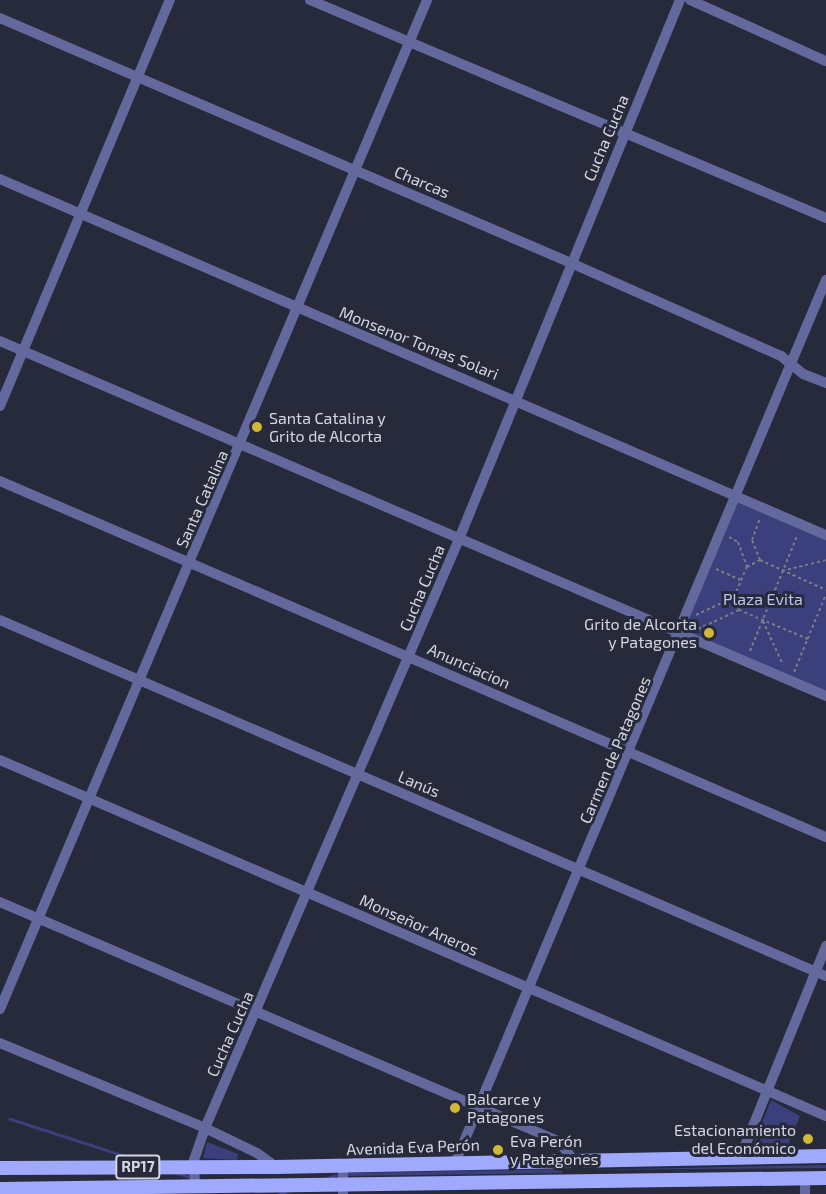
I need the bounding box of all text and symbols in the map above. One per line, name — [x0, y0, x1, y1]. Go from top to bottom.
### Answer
street label: Cucha Cucha — [579, 92, 633, 184]
street label: Charcas — [391, 162, 453, 202]
street label: Monsenor Tomas Solari — [336, 302, 502, 384]
place label: Santa Catalina y Grito de Alcorta — [269, 408, 386, 446]
marker: Santa Catalina y Grito de Alcorta — [250, 420, 264, 434]
street label: Santa Catalina — [172, 447, 232, 551]
street label: Cucha Cucha — [395, 542, 449, 634]
park label: Plaza Evita — [723, 589, 803, 609]
place label: Grito de Alcorta y Patagones — [584, 614, 697, 652]
marker: Grito de Alcorta y Patagones — [702, 626, 716, 640]
street label: Anunciacion — [425, 639, 513, 693]
street label: Carmen de Patagones — [575, 673, 655, 827]
street label: Lanús — [395, 767, 443, 801]
street label: Monseñor Aneros — [356, 890, 482, 960]
street label: Cucha Cucha — [203, 988, 257, 1080]
place label: Balcarce y Patagones — [467, 1089, 544, 1127]
marker: Balcarce y Patagones — [448, 1101, 462, 1115]
place label: Estacionamiento del Económico — [674, 1120, 796, 1158]
place label: Eva Perón y Patagones — [510, 1131, 599, 1169]
marker: Estacionamiento del Económico — [801, 1132, 815, 1146]
street label: Avenida Eva Perón — [346, 1135, 480, 1159]
marker: Eva Perón y Patagones — [491, 1143, 505, 1157]
road number: RP17 — [114, 1155, 162, 1179]

